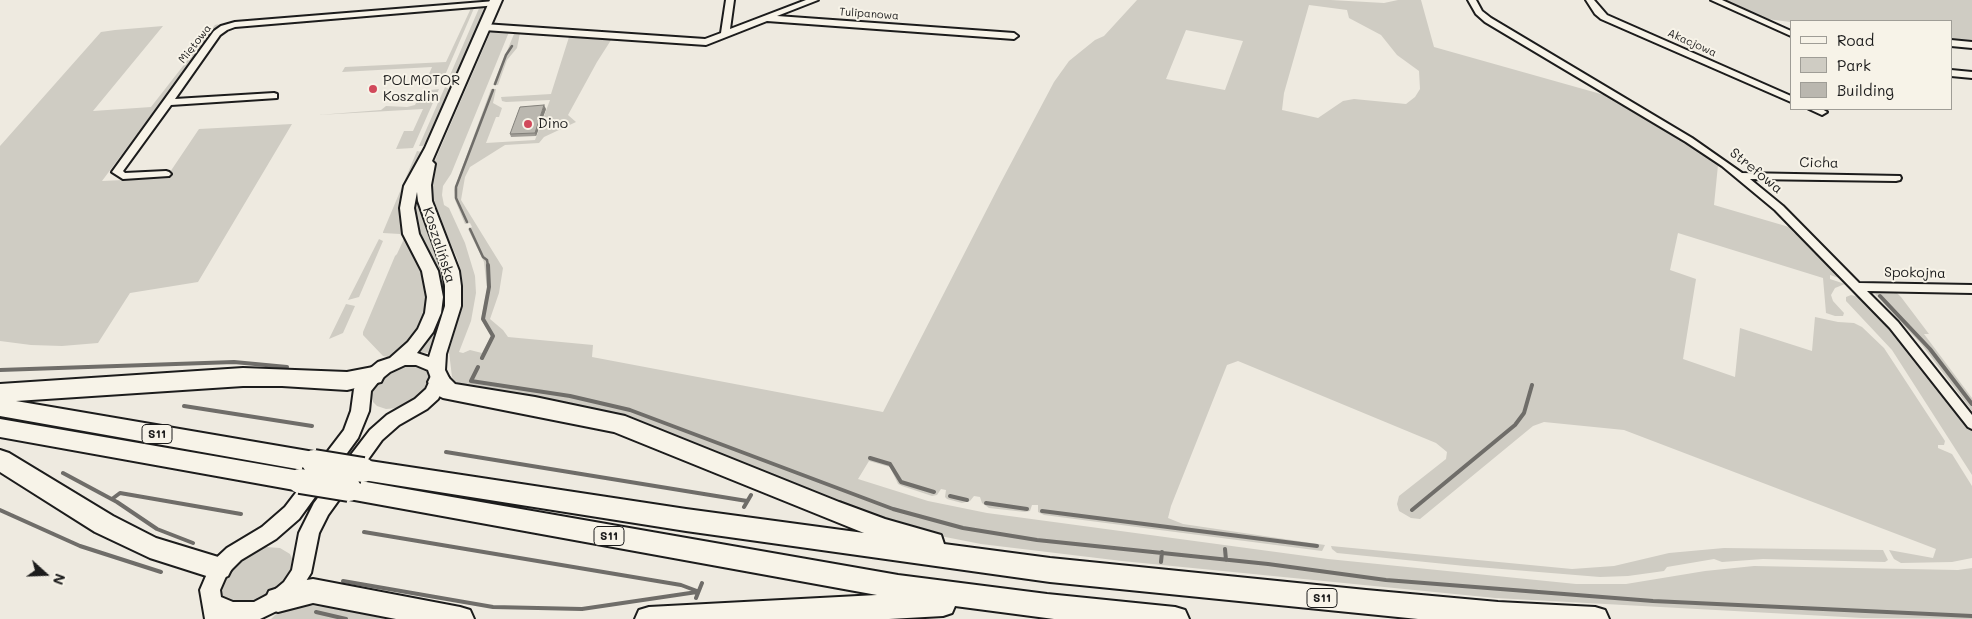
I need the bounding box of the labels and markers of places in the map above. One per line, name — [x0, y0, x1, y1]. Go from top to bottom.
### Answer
place label: POLMOTOR Koszalin — [383, 73, 460, 105]
marker: POLMOTOR Koszalin — [367, 83, 379, 95]
place label: Dino — [538, 116, 568, 132]
marker: Dino — [522, 118, 534, 130]

